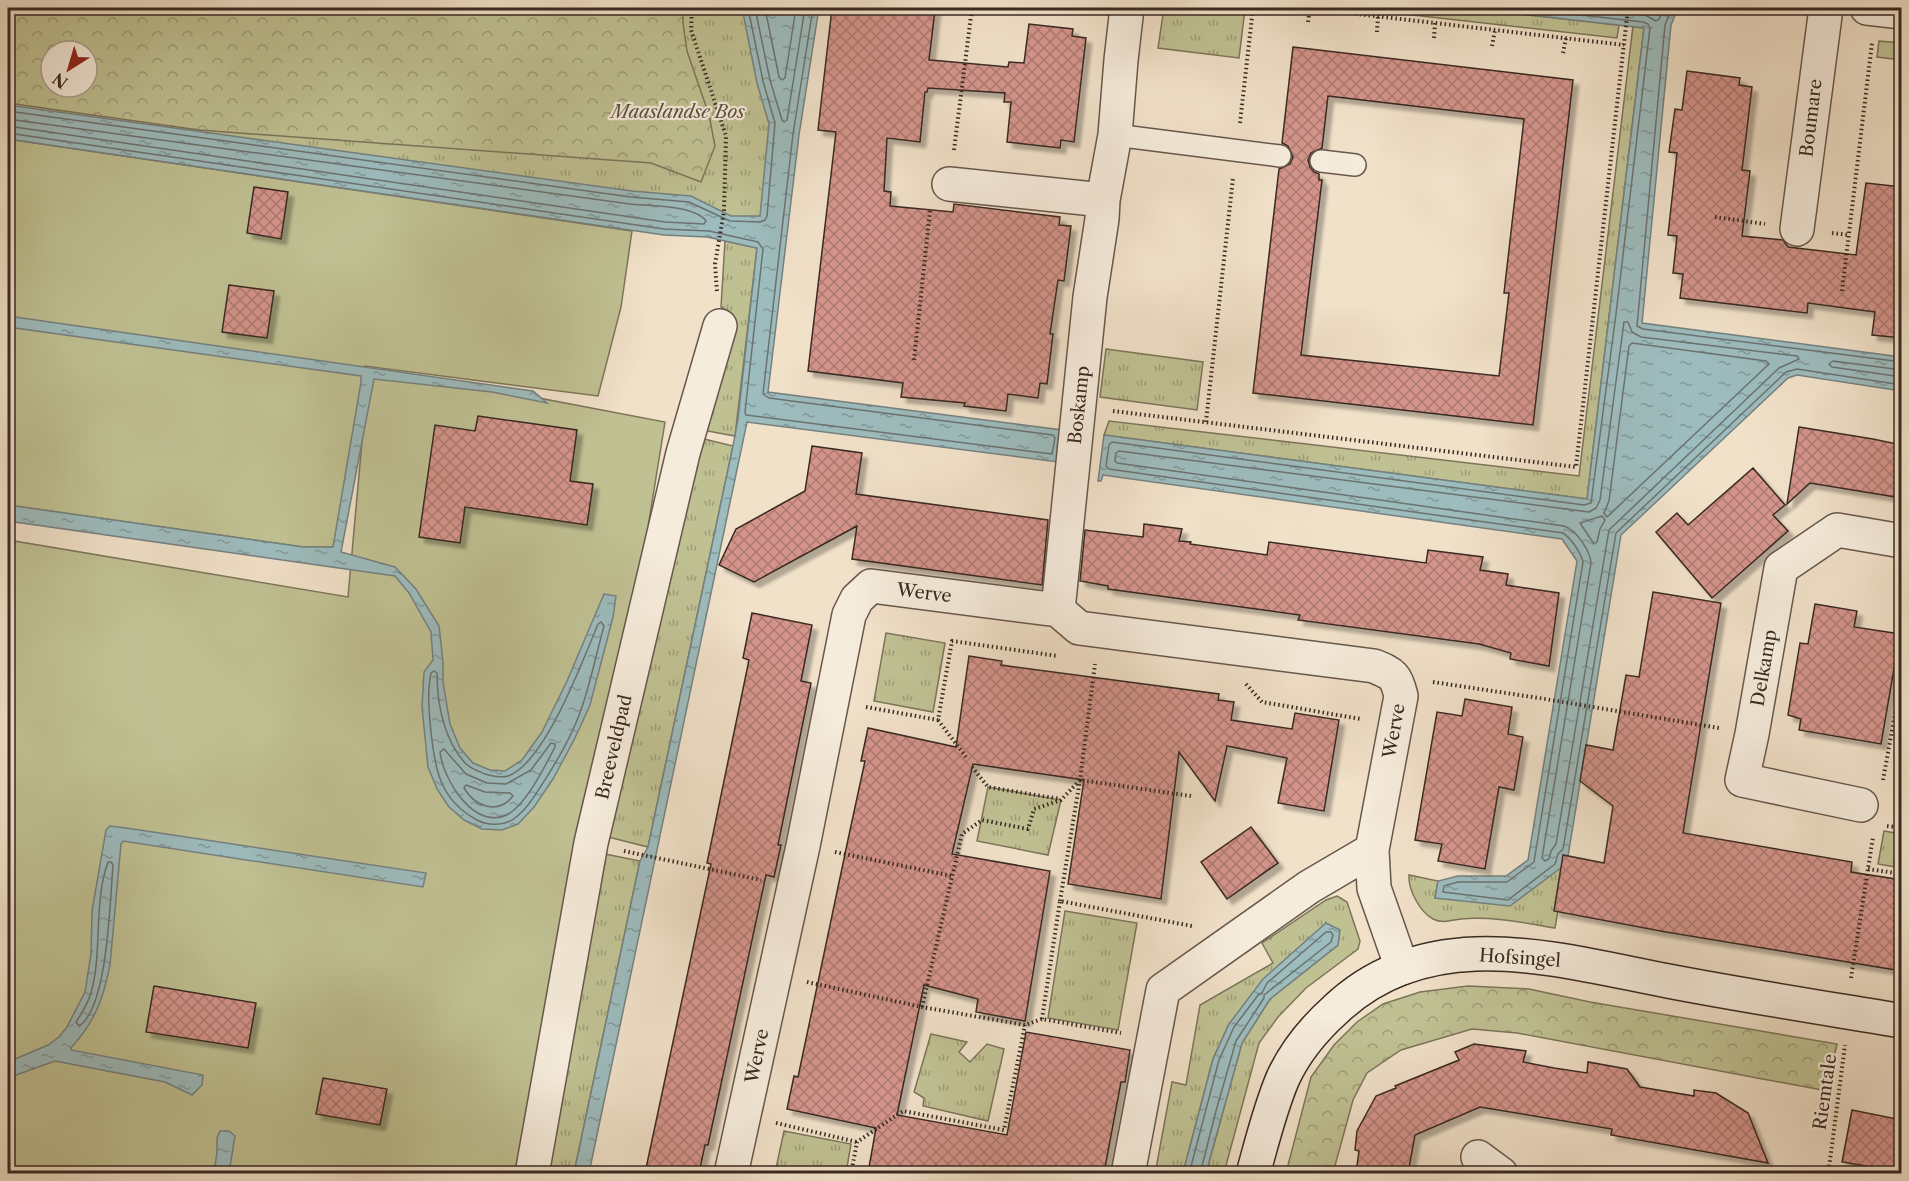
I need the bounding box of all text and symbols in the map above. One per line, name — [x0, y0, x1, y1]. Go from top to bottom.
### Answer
north arrow — [39, 39, 99, 99]
text: N — [48, 69, 72, 93]
street label: Boumare — [1795, 78, 1827, 158]
park label: Maaslandse Bos — [609, 101, 745, 123]
street label: Boskamp — [1064, 365, 1094, 445]
street label: Werve — [894, 579, 953, 607]
street label: Delkamp — [1746, 628, 1782, 708]
street label: Breeveldpad — [591, 692, 637, 802]
street label: Werve — [1378, 702, 1410, 761]
street label: Hofsingel — [1478, 944, 1562, 972]
street label: Werve — [740, 1027, 773, 1086]
street label: Riemtale — [1809, 1052, 1841, 1132]

